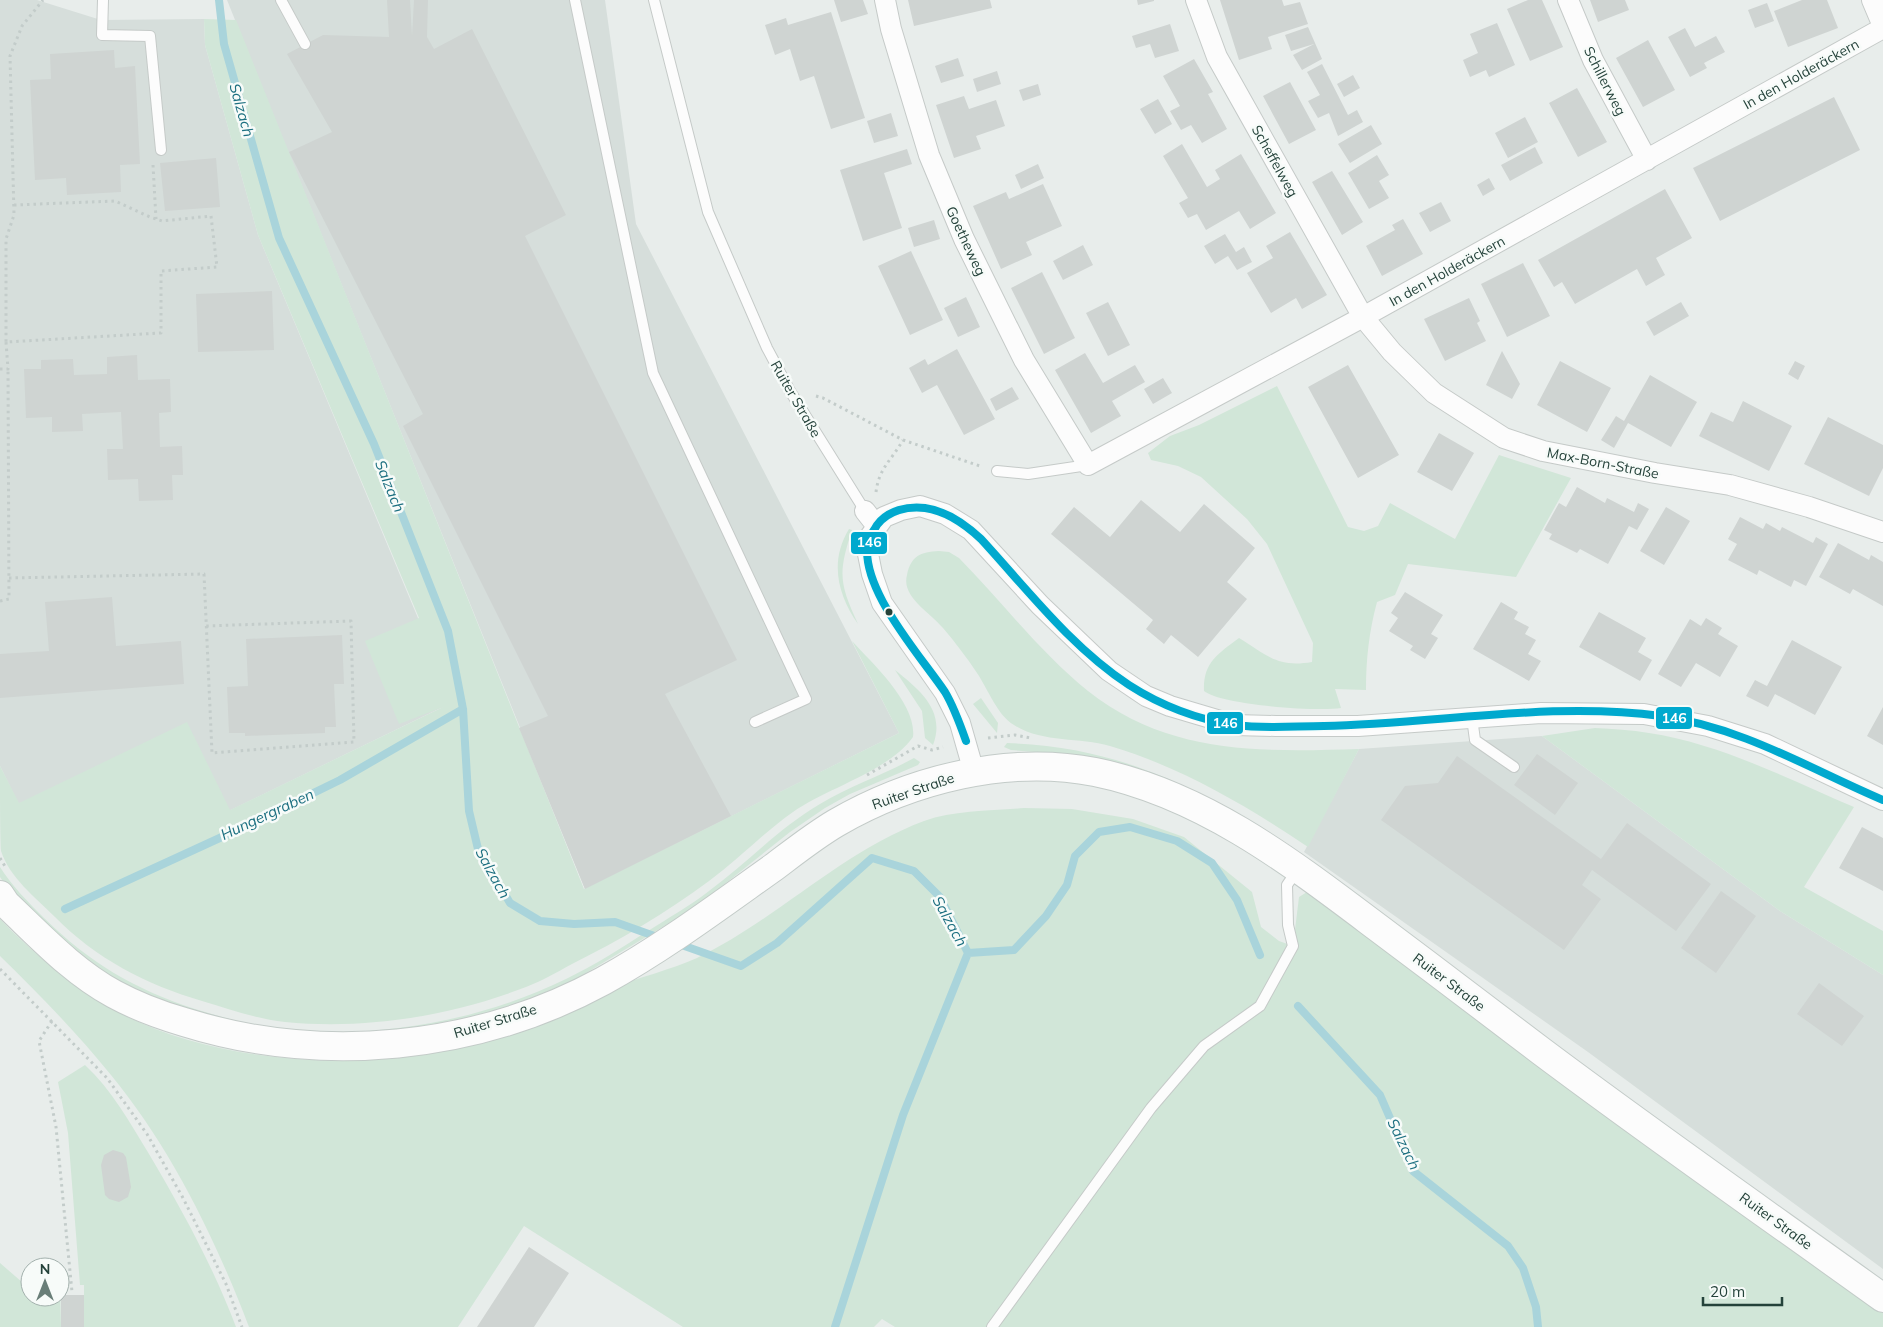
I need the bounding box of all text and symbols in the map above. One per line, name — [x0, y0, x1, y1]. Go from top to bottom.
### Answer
street label: In den Holderäckern — [1740, 35, 1862, 113]
street label: Schillerweg — [1580, 43, 1630, 119]
water label: Salzach — [225, 81, 259, 139]
street label: Scheffelweg — [1248, 122, 1302, 200]
street label: Goetheweg — [942, 203, 990, 279]
street label: In den Holderäckern — [1386, 232, 1508, 310]
street label: Ruiter Straße — [767, 357, 825, 441]
street label: Max-Born-Straße — [1546, 443, 1660, 483]
water label: Salzach — [371, 457, 409, 515]
line badge: 146 — [850, 531, 888, 555]
text: 146 — [856, 533, 882, 551]
unlabelled marker — [884, 607, 894, 617]
line badge: 146 — [1655, 706, 1693, 730]
text: 146 — [1661, 709, 1687, 727]
line badge: 146 — [1206, 711, 1244, 735]
text: 146 — [1212, 714, 1238, 732]
street label: Ruiter Straße — [870, 769, 956, 813]
water label: Hungergraben — [217, 784, 317, 844]
water label: Salzach — [471, 844, 515, 902]
water label: Salzach — [928, 892, 972, 950]
street label: Ruiter Straße — [1409, 949, 1489, 1015]
street label: Ruiter Straße — [451, 1000, 539, 1042]
water label: Salzach — [1383, 1115, 1425, 1173]
street label: Ruiter Straße — [1736, 1189, 1816, 1253]
north arrow — [20, 1257, 70, 1307]
text: N — [40, 1260, 50, 1278]
scale bar — [1703, 1274, 1782, 1306]
text: 20 m — [1710, 1282, 1745, 1301]

